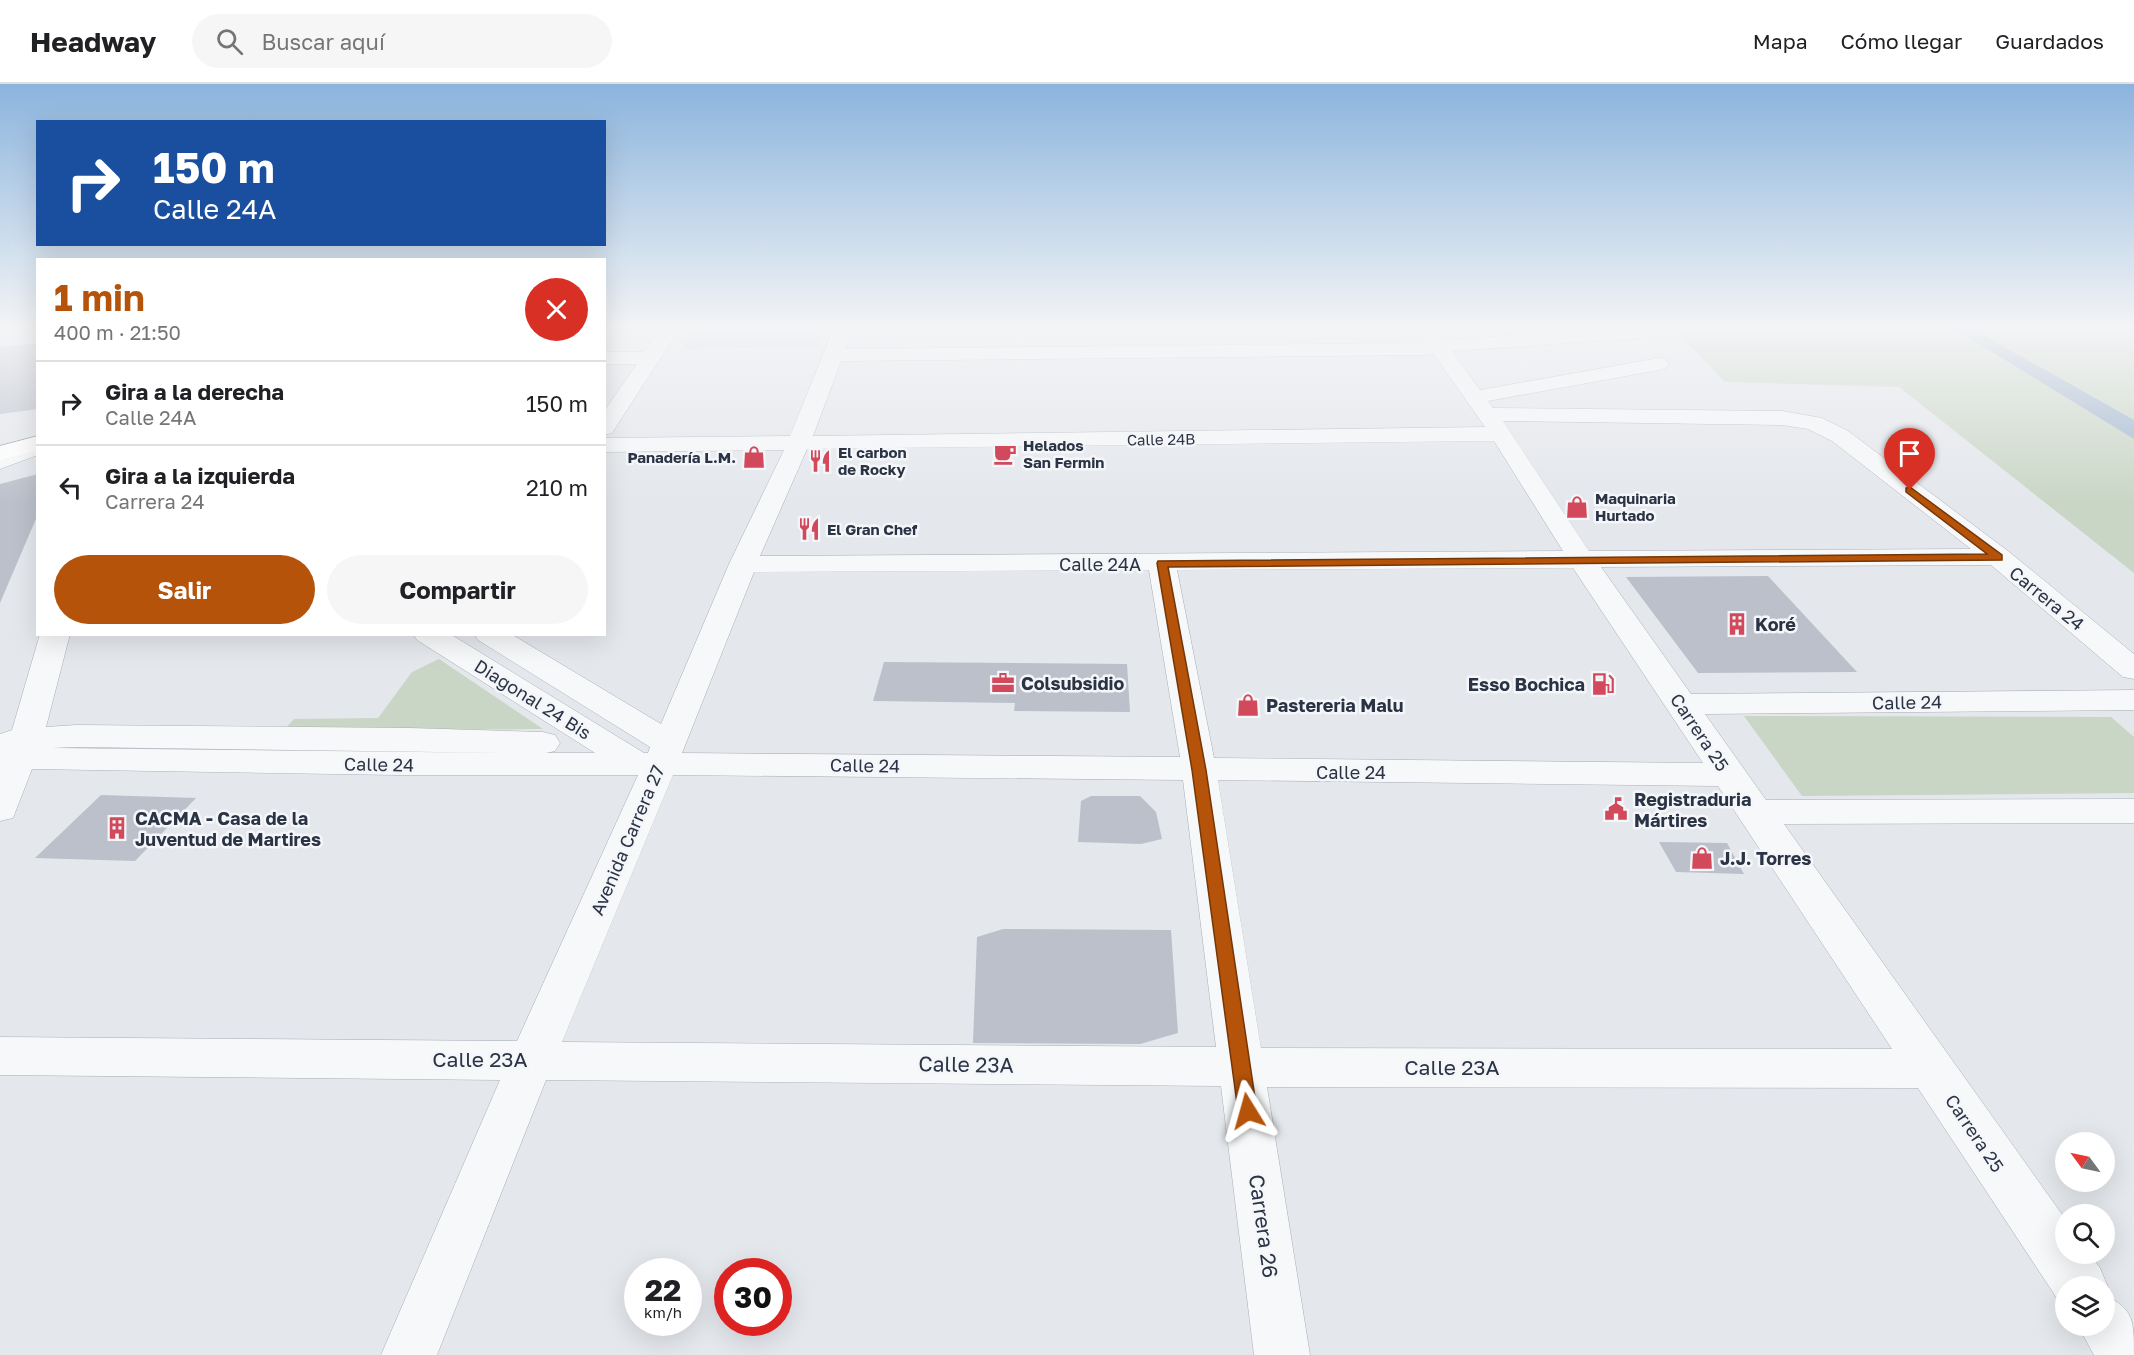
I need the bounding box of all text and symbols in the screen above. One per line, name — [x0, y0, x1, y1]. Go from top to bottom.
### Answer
search box — [192, 14, 612, 68]
text: Headway — [30, 25, 156, 58]
icon: search — [213, 25, 246, 58]
text: Buscar aquí — [261, 28, 385, 55]
text: Mapa — [1753, 28, 1808, 54]
text: Cómo llegar — [1841, 28, 1962, 54]
text: Guardados — [1995, 28, 2104, 54]
text: 150 m — [153, 142, 275, 192]
icon: right — [54, 144, 132, 222]
text: Calle 24A — [153, 193, 276, 225]
text: 1 min — [54, 276, 145, 319]
button: close — [525, 278, 588, 341]
text: 400 m · 21:50 — [54, 320, 181, 344]
text: Gira a la derecha — [105, 378, 284, 405]
icon: right — [54, 387, 87, 420]
text: 150 m — [526, 390, 588, 417]
text: Calle 24A — [105, 405, 196, 429]
pin — [1884, 428, 1935, 490]
street label: Calle 24B — [1127, 429, 1195, 449]
place label: Helados San Fermin — [1023, 436, 1104, 471]
icon: arrive — [1893, 437, 1926, 470]
cafe icon: Helados San Fermin — [992, 441, 1018, 467]
place label: El carbon de Rocky — [838, 443, 907, 478]
shop icon: Panadería L.M. — [741, 444, 767, 470]
place label: Panadería L.M. — [627, 448, 736, 466]
restaurant icon: El carbon de Rocky — [807, 448, 833, 474]
text: Gira a la izquierda — [105, 462, 295, 489]
icon: left — [54, 471, 87, 504]
text: 210 m — [526, 474, 588, 501]
text: Carrera 24 — [105, 489, 205, 513]
place label: Maquinaria Hurtado — [1595, 489, 1676, 524]
shop icon: Maquinaria Hurtado — [1564, 494, 1590, 520]
restaurant icon: El Gran Chef — [796, 516, 822, 542]
place label: El Gran Chef — [827, 520, 918, 538]
street label: Calle 24A — [1059, 553, 1141, 575]
button: Salir — [54, 555, 315, 624]
button: Compartir — [327, 555, 588, 624]
street label: Carrera 24 — [2005, 561, 2089, 635]
building icon: Koré — [1724, 611, 1750, 637]
place label: Koré — [1755, 613, 1796, 635]
street label: Diagonal 24 Bis — [471, 654, 595, 744]
office icon: Colsubsidio — [990, 670, 1016, 696]
fuel station icon: Esso Bochica — [1590, 671, 1616, 697]
place label: Colsubsidio — [1021, 672, 1124, 694]
place label: Esso Bochica — [1468, 673, 1585, 695]
street label: Carrera 25 — [1666, 689, 1734, 775]
street label: Calle 24 — [1872, 690, 1942, 714]
shop icon: Pastereria Malu — [1235, 692, 1261, 718]
place label: Pastereria Malu — [1266, 694, 1404, 716]
street label: Calle 24 — [344, 752, 414, 776]
street label: Calle 24 — [830, 753, 900, 777]
street label: Calle 24 — [1316, 761, 1386, 783]
street label: Avenida Carrera 27 — [585, 762, 669, 918]
place label: Registraduria Mártires — [1634, 788, 1751, 831]
public building icon: Registraduria Mártires — [1603, 796, 1629, 822]
place label: CACMA - Casa de la Juventud de Martires — [135, 807, 321, 850]
building icon: CACMA - Casa de la Juventud de Martires — [104, 815, 130, 841]
shop icon: J.J. Torres — [1689, 845, 1715, 871]
place label: J.J. Torres — [1720, 847, 1811, 869]
street label: Calle 23A — [432, 1046, 528, 1072]
street label: Calle 23A — [918, 1050, 1014, 1078]
street label: Calle 23A — [1404, 1054, 1500, 1080]
position arrow — [1216, 1079, 1280, 1143]
street label: Carrera 25 — [1941, 1090, 2009, 1176]
north arrow — [2055, 1132, 2115, 1192]
map controls — [2055, 1132, 2115, 1336]
street label: Carrera 26 — [1244, 1172, 1284, 1280]
button: search — [2055, 1204, 2115, 1264]
speed limit sign: 30 — [714, 1258, 792, 1336]
text: 22 — [645, 1272, 681, 1308]
button: layers — [2055, 1276, 2115, 1336]
text: km/h — [644, 1303, 682, 1321]

